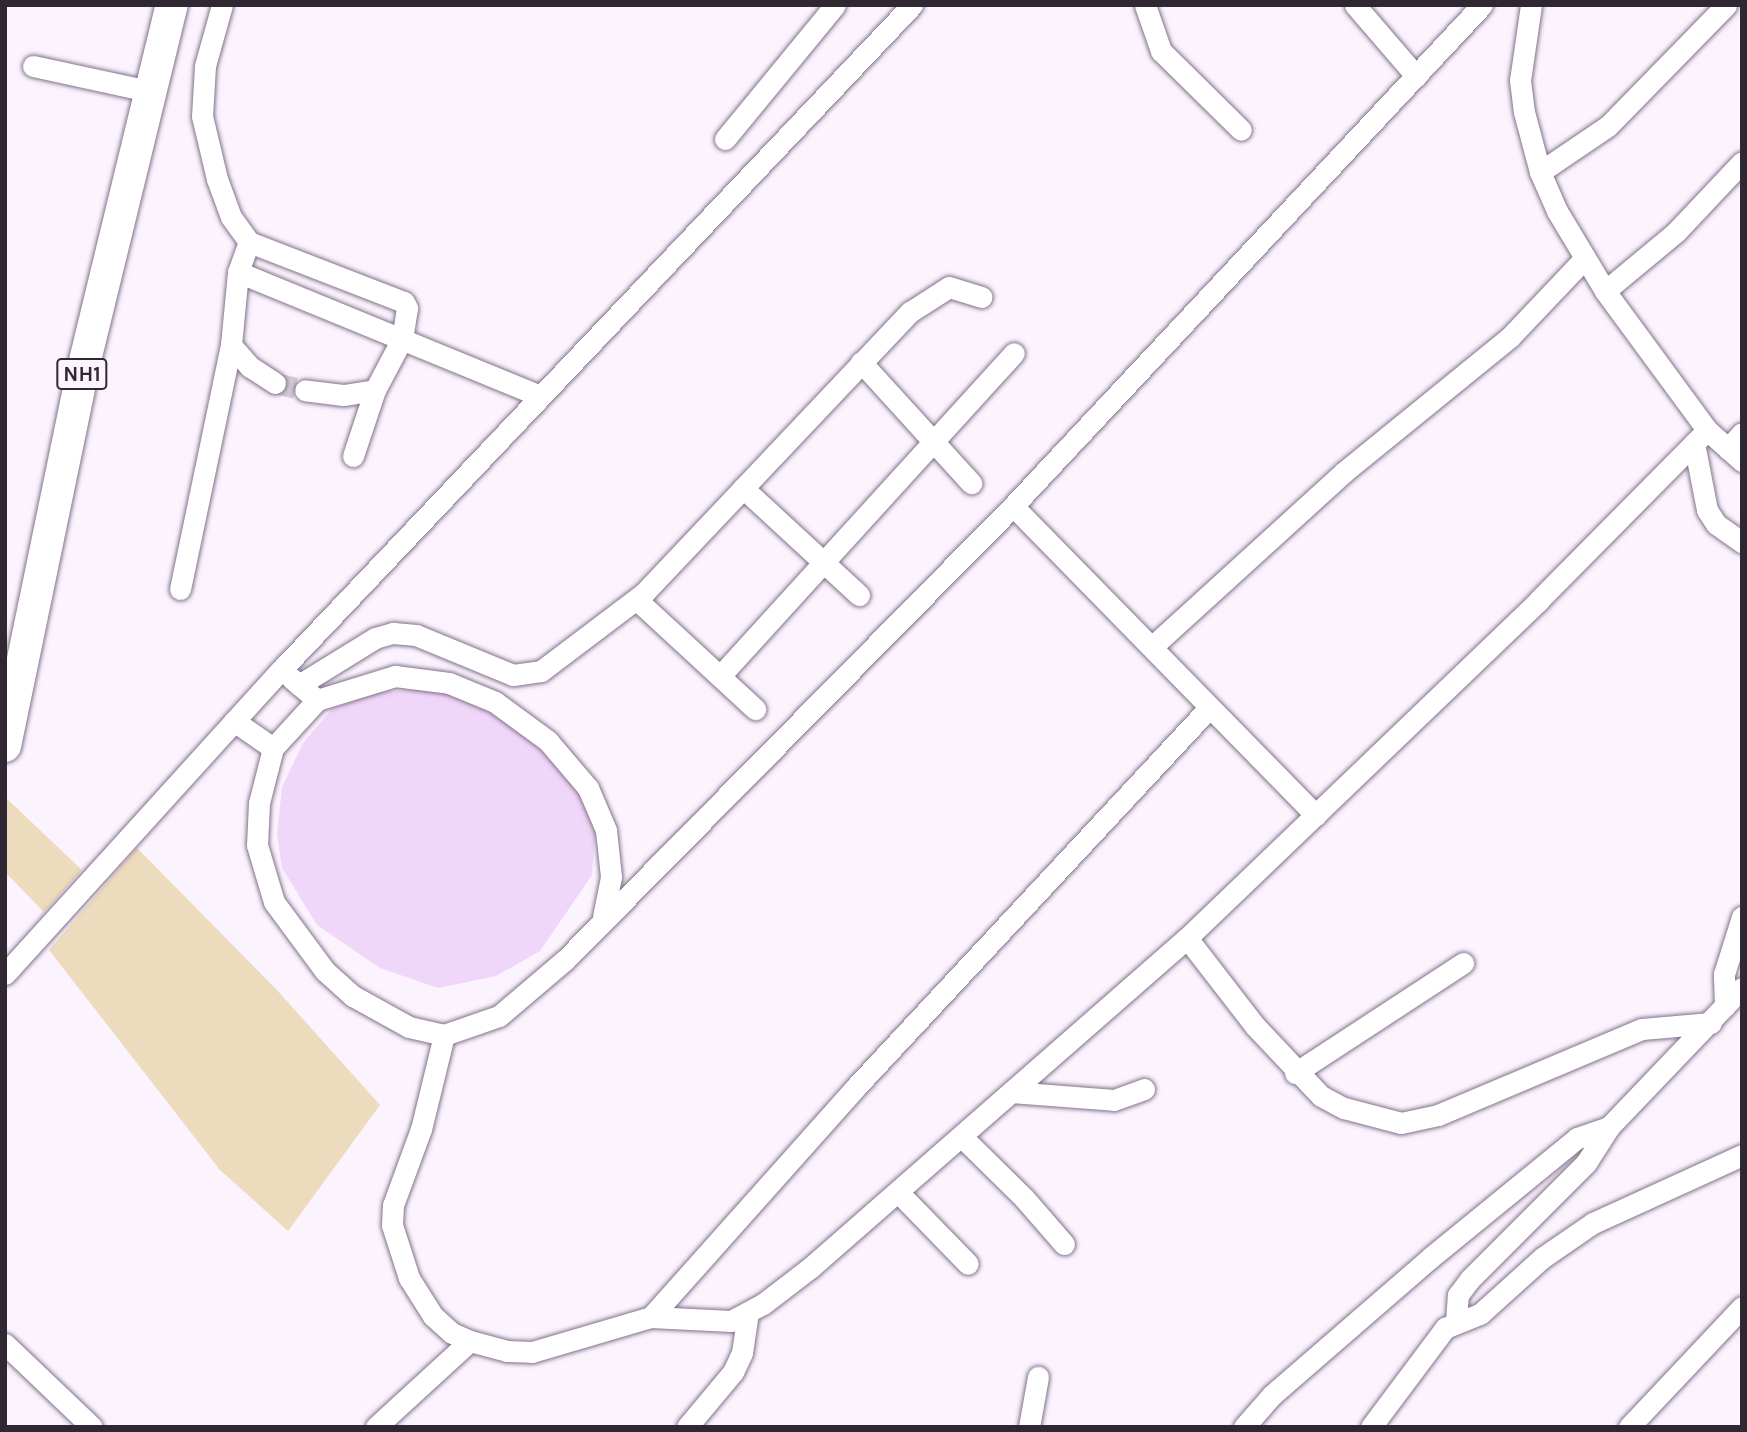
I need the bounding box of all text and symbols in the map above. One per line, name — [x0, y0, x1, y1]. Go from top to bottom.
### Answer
road number: NH1 — [56, 356, 108, 392]

